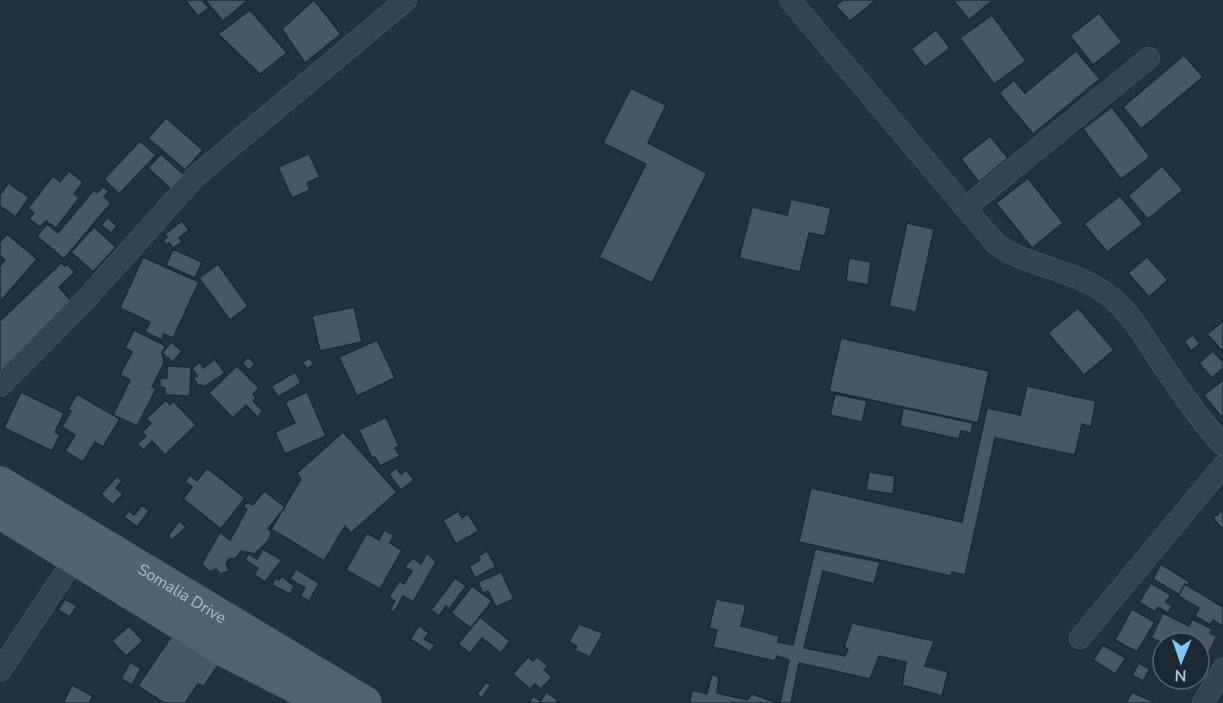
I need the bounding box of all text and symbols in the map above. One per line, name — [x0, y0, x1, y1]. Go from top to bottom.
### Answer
street label: Somalia Drive — [133, 559, 230, 629]
north arrow — [1151, 631, 1211, 691]
text: N — [1174, 664, 1187, 686]

